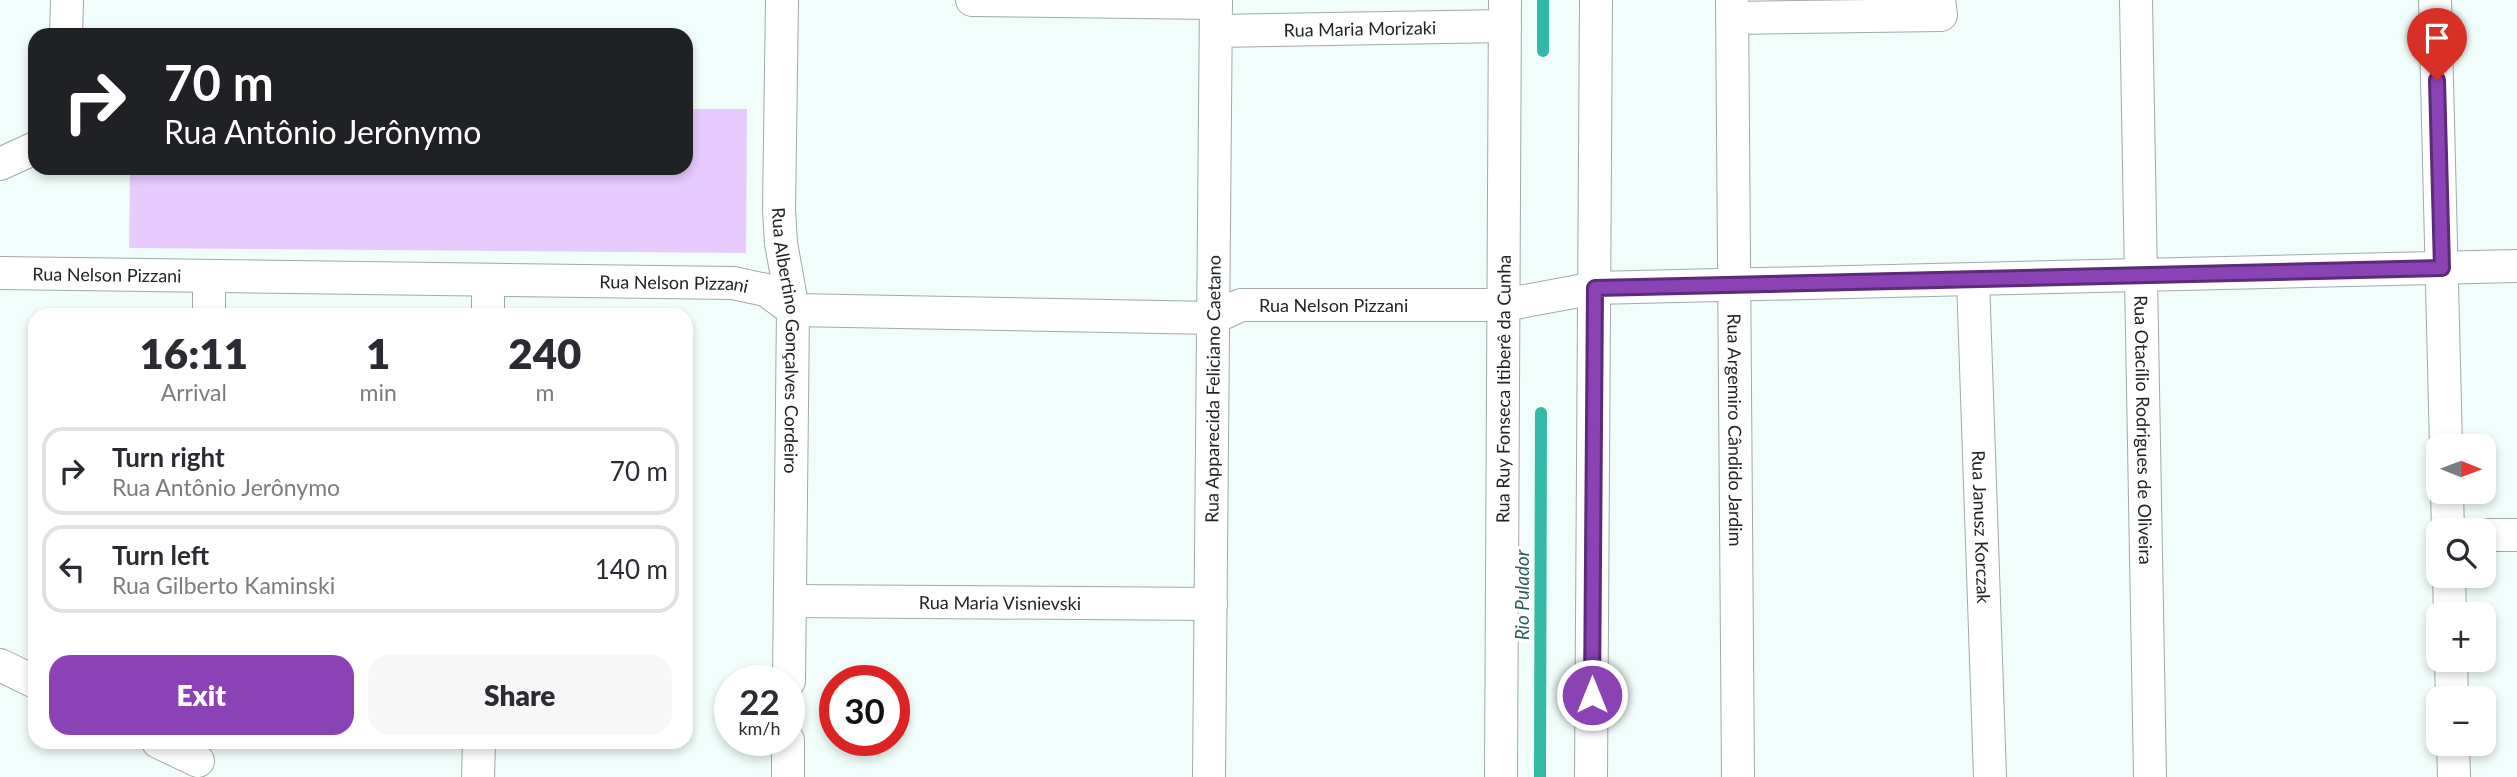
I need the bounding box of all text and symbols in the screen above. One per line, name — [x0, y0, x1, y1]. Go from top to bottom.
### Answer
pin — [2407, 8, 2467, 80]
street label: Rua Maria Morizaki — [1284, 16, 1436, 41]
icon: arrive — [2418, 19, 2456, 57]
text: 70 m — [164, 53, 274, 111]
icon: right — [49, 56, 140, 147]
text: Rua Antônio Jerônymo — [164, 112, 481, 151]
street label: Rua Albertino Gonçalves Cordeiro — [768, 207, 805, 474]
street label: Rua Apparecida Feliciano Caetano — [1200, 255, 1225, 523]
street label: Rua Ruy Fonseca Itiberê da Cunha — [1491, 255, 1515, 523]
street label: Rua Nelson Pizzani — [32, 262, 182, 286]
street label: Rua Nelson Pizzani — [599, 270, 750, 297]
street label: Rua Nelson Pizzani — [1259, 294, 1408, 316]
street label: Rua Otacílio Rodrigues de Oliveira — [2130, 295, 2157, 565]
street label: Rua Argemiro Cândido Jardim — [1723, 313, 1747, 546]
text: 16:11 — [140, 328, 248, 378]
text: 1 — [366, 328, 390, 378]
text: 240 — [508, 328, 581, 378]
text: Arrival — [161, 378, 227, 406]
text: min — [360, 378, 397, 406]
text: m — [535, 378, 554, 406]
north arrow — [2426, 434, 2496, 504]
map controls — [2426, 434, 2496, 756]
text: Turn right — [112, 441, 225, 473]
street label: Rua Janusz Korczak — [1968, 450, 1995, 605]
icon: right — [53, 452, 91, 490]
text: 70 m — [610, 455, 668, 487]
text: Rua Antônio Jerônymo — [112, 473, 340, 501]
button: search — [2426, 518, 2496, 588]
text: Turn left — [112, 539, 209, 571]
water label: Rio Pulador — [1510, 549, 1533, 640]
icon: left — [53, 550, 91, 588]
text: 140 m — [595, 553, 668, 585]
text: Rua Gilberto Kaminski — [112, 571, 335, 599]
street label: Rua Maria Visnievski — [919, 591, 1081, 614]
button: + — [2426, 602, 2496, 672]
button: Exit — [49, 655, 354, 735]
button: Share — [368, 655, 672, 735]
position arrow — [1555, 658, 1629, 732]
speed limit sign: 30 — [819, 665, 910, 756]
text: 22 — [739, 680, 780, 722]
button: − — [2426, 686, 2496, 756]
text: km/h — [738, 717, 781, 739]

